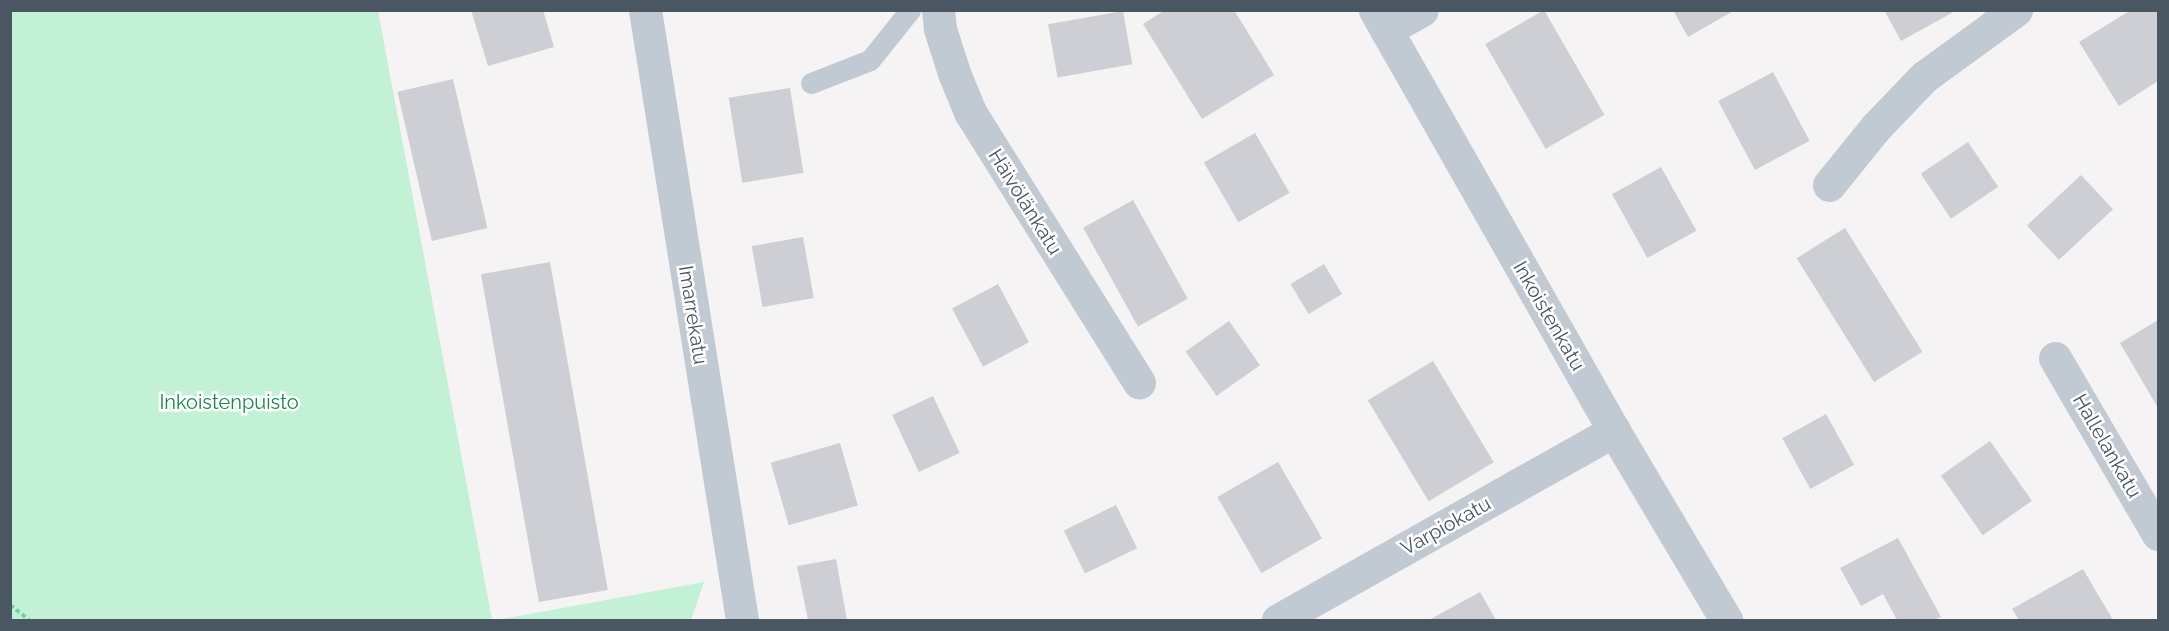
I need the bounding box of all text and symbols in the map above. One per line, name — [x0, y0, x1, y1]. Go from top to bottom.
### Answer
street label: Häivölänkatu — [983, 145, 1067, 259]
street label: Inkoistenkatu — [1508, 257, 1590, 375]
street label: Imarrekatu — [673, 264, 713, 366]
park label: Inkoistenpuisto — [159, 390, 299, 414]
street label: Hallelankatu — [2068, 390, 2146, 502]
street label: Varpiokatu — [1397, 492, 1495, 560]

